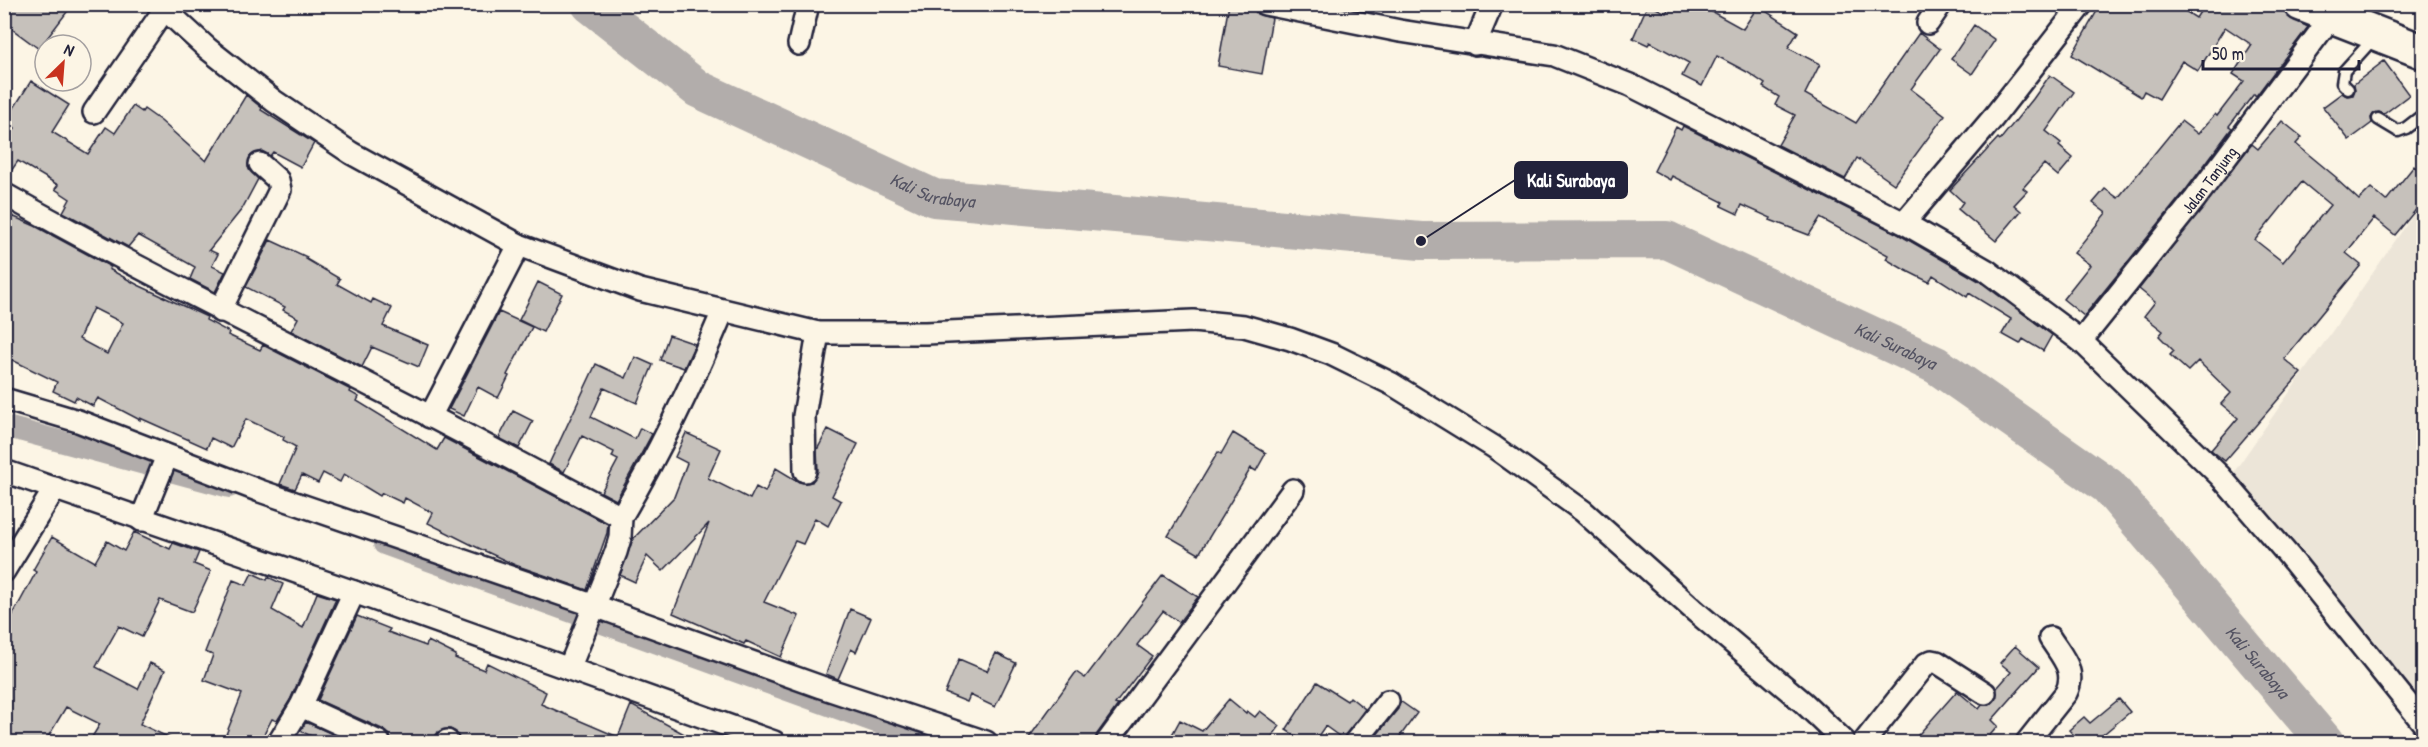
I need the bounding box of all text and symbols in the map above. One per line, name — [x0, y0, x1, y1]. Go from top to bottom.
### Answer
north arrow — [33, 33, 93, 93]
scale bar — [2203, 33, 2359, 71]
text: N — [61, 38, 78, 61]
text: 50 m — [2212, 41, 2244, 66]
street label: Jalan Tanjung — [2177, 142, 2242, 218]
callout: Kali Surabaya — [1515, 162, 1627, 198]
water label: Kali Surabaya — [886, 166, 978, 214]
text: Kali Surabaya — [1527, 168, 1616, 194]
water label: Kali Surabaya — [1850, 316, 1942, 376]
water label: Kali Surabaya — [2220, 620, 2297, 705]

